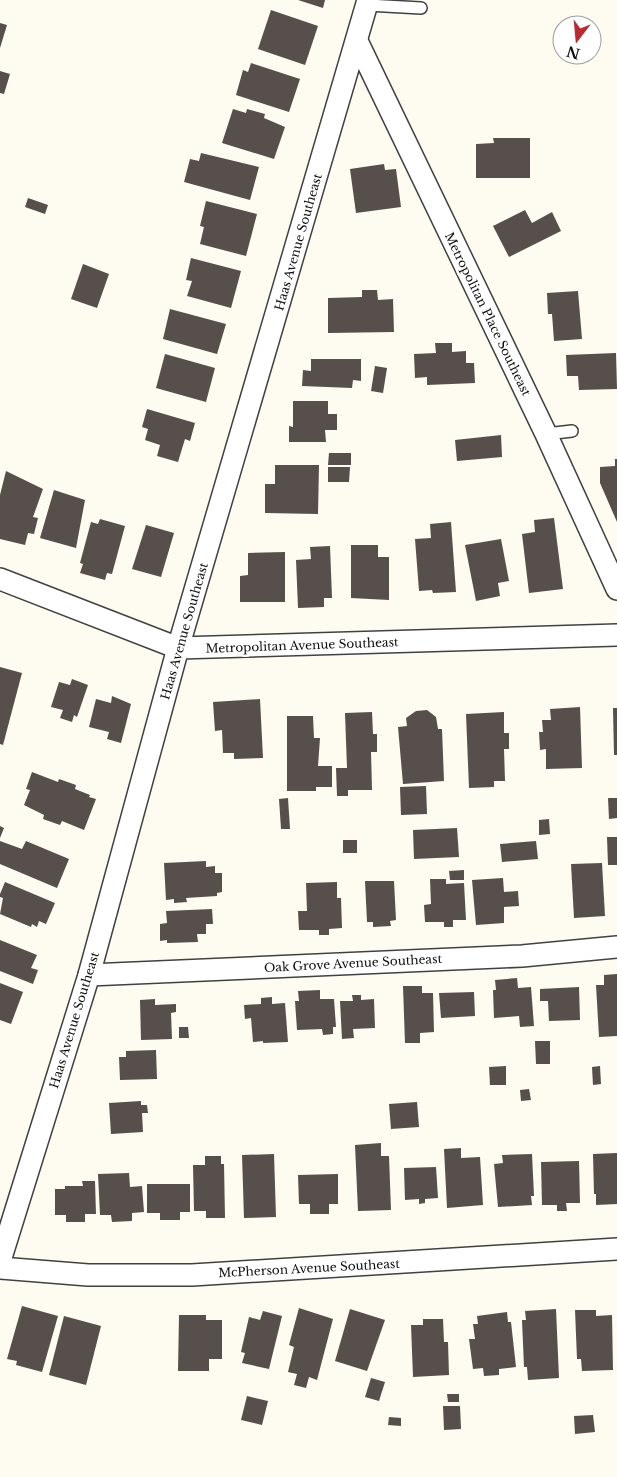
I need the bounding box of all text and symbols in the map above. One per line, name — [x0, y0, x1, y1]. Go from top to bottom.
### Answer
north arrow — [552, 15, 602, 65]
text: N — [565, 42, 582, 63]
street label: Haas Avenue Southeast — [271, 171, 325, 312]
street label: Metropolitan Place Southeast — [442, 230, 534, 399]
street label: Haas Avenue Southeast — [157, 560, 211, 701]
street label: Metropolitan Avenue Southeast — [205, 634, 399, 656]
street label: Haas Avenue Southeast — [46, 950, 102, 1090]
street label: Oak Grove Avenue Southeast — [264, 951, 443, 975]
street label: McPherson Avenue Southeast — [218, 1256, 401, 1280]

